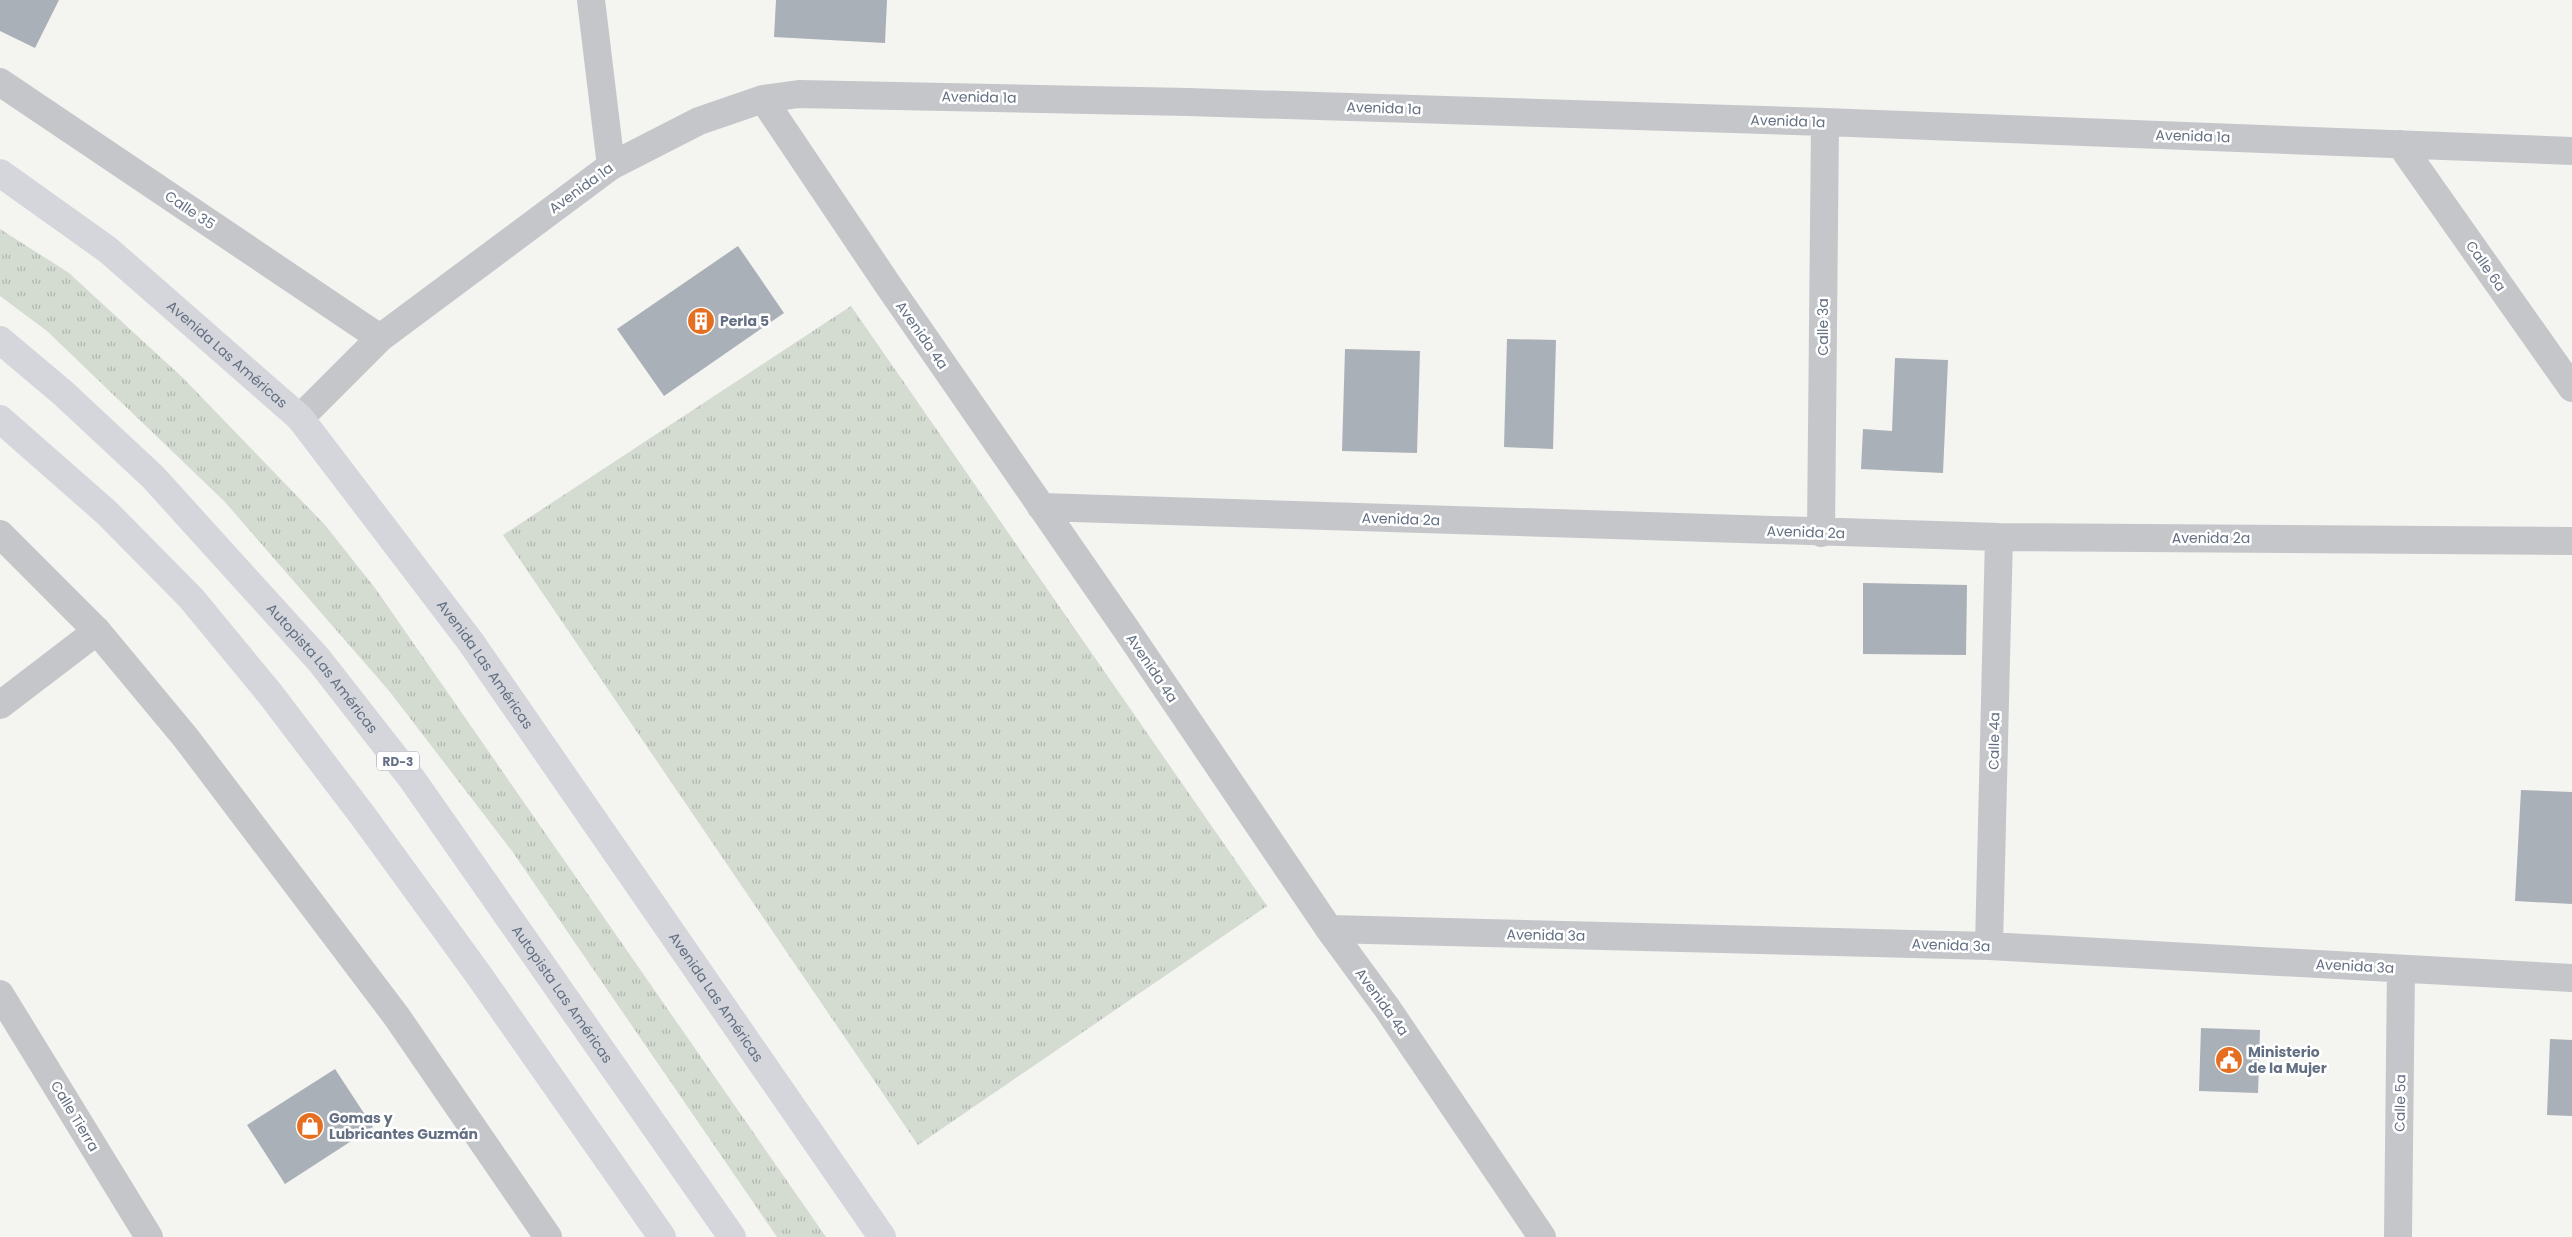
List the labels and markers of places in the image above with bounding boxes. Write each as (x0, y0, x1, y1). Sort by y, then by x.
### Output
building icon: Perla 5 (686, 306, 716, 336)
place label: Perla 5 (720, 311, 769, 331)
place label: Ministerio de la Mujer (2248, 1042, 2327, 1078)
public building icon: Ministerio de la Mujer (2214, 1045, 2244, 1075)
place label: Gomas y Lubricantes Guzmán (329, 1108, 478, 1144)
shop icon: Gomas y Lubricantes Guzmán (295, 1111, 325, 1141)

